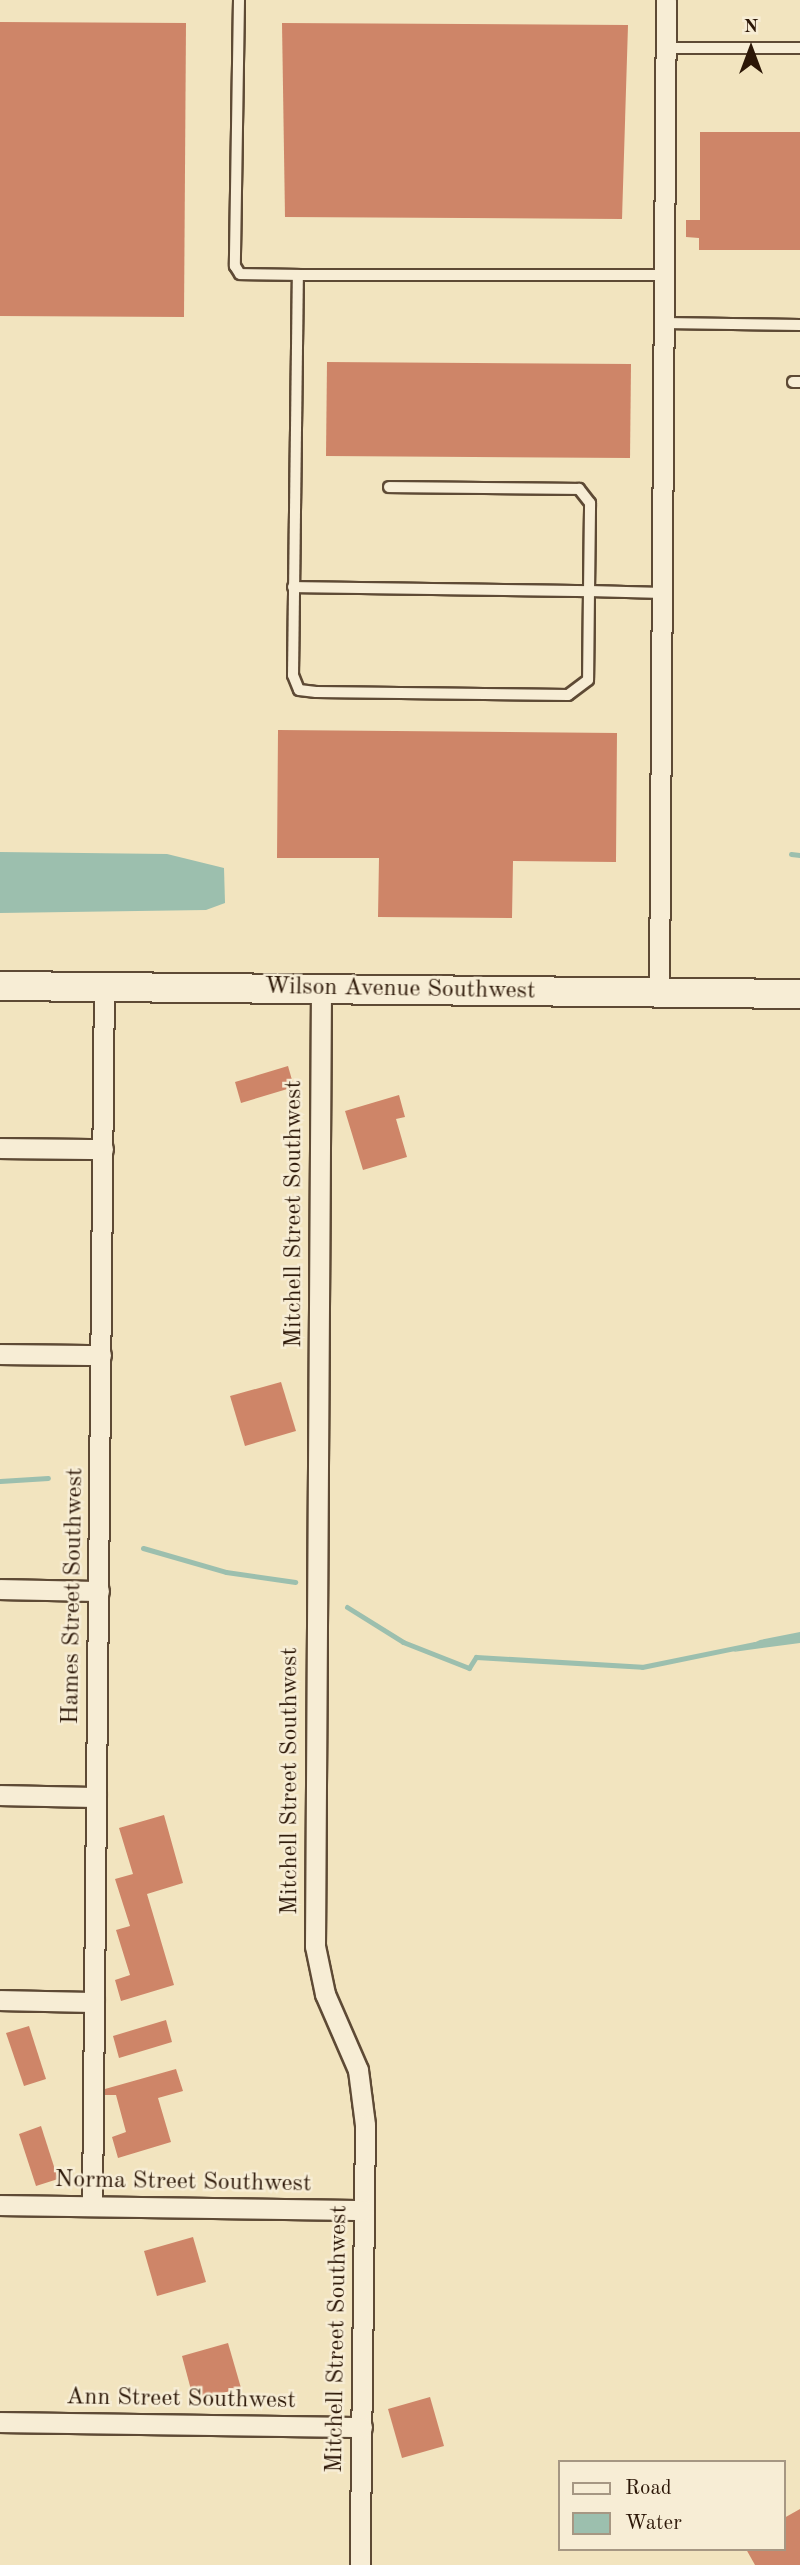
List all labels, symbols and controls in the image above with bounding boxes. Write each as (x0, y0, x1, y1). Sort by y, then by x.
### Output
north arrow (716, 14, 786, 84)
text: N (744, 18, 758, 37)
street label: Wilson Avenue Southwest (264, 973, 536, 1007)
street label: Mitchell Street Southwest (281, 1080, 309, 1348)
street label: Hames Street Southwest (57, 1467, 91, 1725)
street label: Mitchell Street Southwest (277, 1647, 305, 1915)
street label: Norma Street Southwest (54, 2166, 312, 2200)
street label: Mitchell Street Southwest (321, 2205, 355, 2473)
street label: Ann Street Southwest (66, 2384, 296, 2416)
legend (558, 2460, 786, 2551)
text: Road (625, 2478, 672, 2499)
text: Water (625, 2513, 682, 2534)

